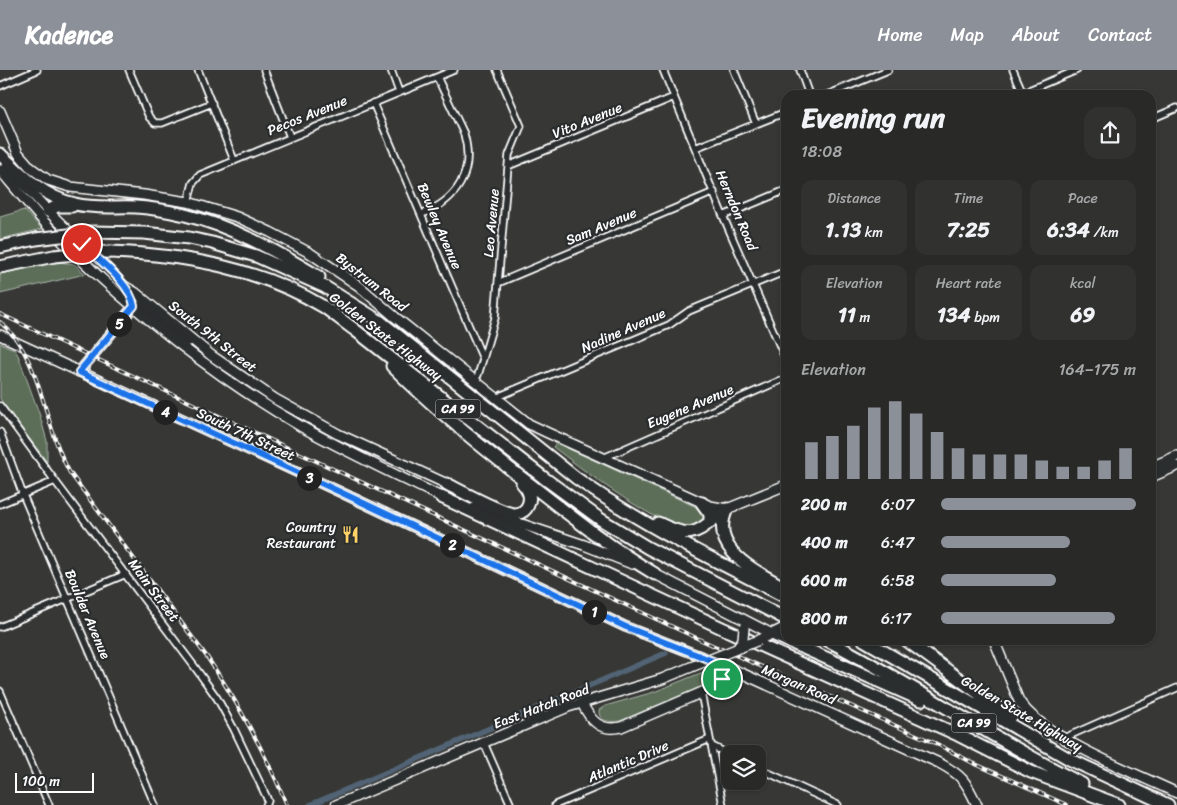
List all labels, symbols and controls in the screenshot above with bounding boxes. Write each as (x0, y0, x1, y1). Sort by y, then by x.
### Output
text: Kadence (25, 14, 113, 56)
text: Home (878, 19, 923, 51)
text: Map (951, 19, 984, 51)
text: About (1012, 19, 1060, 51)
text: Contact (1088, 19, 1152, 51)
street label: Pecos Avenue (263, 88, 351, 143)
text: Evening run (801, 93, 945, 142)
street label: Vito Avenue (548, 95, 626, 146)
button: share (1084, 107, 1136, 159)
text: 18:08 (801, 137, 842, 166)
street label: Herndon Road (708, 166, 765, 256)
street label: Bewley Avenue (410, 179, 469, 274)
text: Distance (828, 186, 881, 211)
text: Time (954, 186, 983, 211)
text: Pace (1068, 186, 1098, 211)
street label: Leo Avenue (476, 188, 507, 259)
street label: Sam Avenue (562, 200, 641, 253)
text: 1.13 (825, 211, 861, 249)
text: 7:25 (947, 211, 990, 249)
text: 6:34 (1047, 211, 1090, 249)
text: km (861, 220, 883, 245)
text: /km (1090, 220, 1119, 245)
pin (61, 223, 103, 265)
icon: check (68, 230, 96, 258)
street label: Bystrum Road (330, 246, 414, 320)
text: Elevation (826, 271, 883, 296)
text: Heart rate (936, 271, 1001, 296)
text: kcal (1070, 271, 1096, 296)
street label: Golden State Highway (324, 285, 448, 388)
street label: South 9th Street (163, 294, 263, 379)
text: 11 (838, 296, 856, 334)
text: 134 (937, 296, 971, 334)
text: 69 (1070, 296, 1095, 334)
street label: Nadine Avenue (577, 301, 670, 360)
text: m (856, 305, 870, 330)
text: bpm (971, 305, 1000, 330)
pin: 5 (106, 312, 132, 336)
text: 5 (115, 312, 124, 337)
text: Elevation (801, 355, 866, 384)
text: 164–175 m (1059, 355, 1136, 384)
street label: Eugene Avenue (643, 377, 738, 436)
road number: CA 99 (436, 399, 480, 418)
pin: 4 (152, 400, 178, 424)
text: 4 (161, 400, 170, 425)
street label: South 7th Street (192, 401, 299, 468)
pin: 3 (296, 466, 322, 490)
text: 3 (306, 466, 313, 491)
text: 200 m (801, 490, 847, 519)
text: 6:07 (881, 490, 914, 519)
place label: Country Restaurant (267, 515, 337, 556)
restaurant icon: Country Restaurant (340, 525, 360, 545)
text: 400 m (801, 528, 848, 557)
text: 6:47 (881, 528, 914, 557)
pin: 2 (440, 532, 464, 558)
text: 2 (448, 533, 457, 558)
street label: Main Street (121, 553, 186, 627)
street label: Boulder Avenue (57, 565, 118, 663)
text: 600 m (801, 566, 847, 595)
text: 6:58 (881, 566, 914, 595)
pin: 1 (582, 600, 606, 624)
text: 1 (591, 600, 598, 625)
text: 800 m (801, 604, 847, 633)
text: 6:17 (881, 604, 911, 633)
street label: Morgan Road (757, 657, 842, 713)
pin (701, 658, 743, 700)
icon: arrive (708, 665, 736, 693)
street label: Golden State Highway (956, 668, 1088, 759)
street label: East Hatch Road (489, 676, 594, 736)
road number: CA 99 (952, 714, 996, 732)
street label: Atlantic Drive (583, 733, 673, 790)
map controls (721, 745, 766, 790)
button: layers (721, 745, 766, 790)
text: 100 m (22, 769, 60, 794)
scale bar (15, 770, 94, 793)

